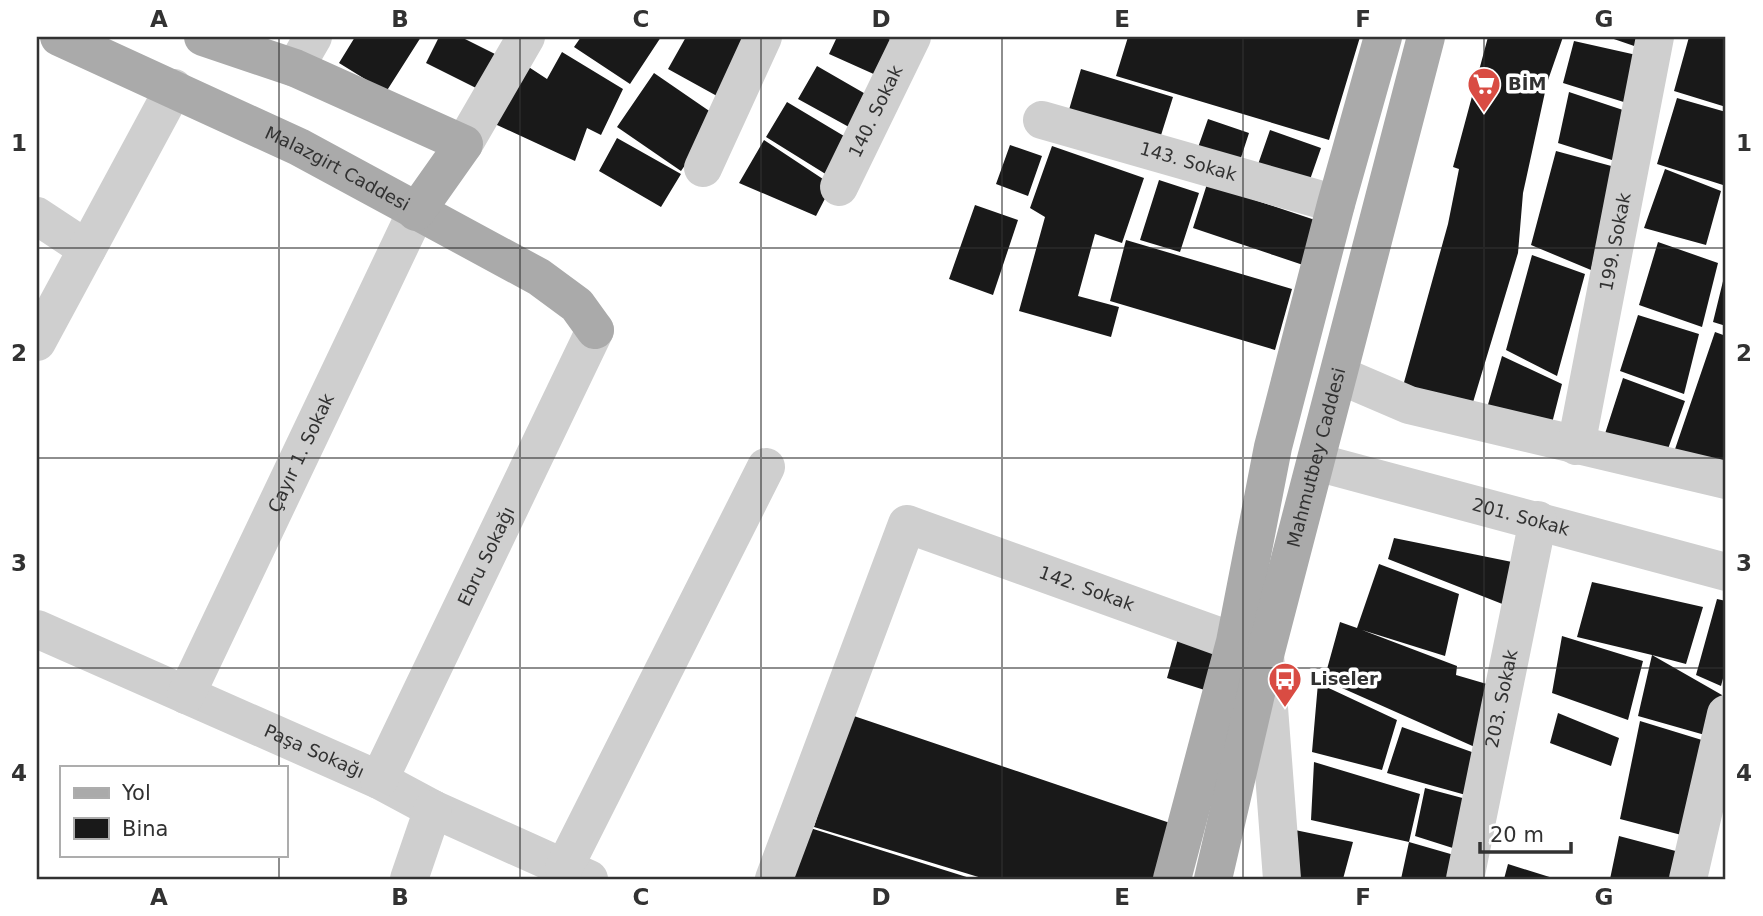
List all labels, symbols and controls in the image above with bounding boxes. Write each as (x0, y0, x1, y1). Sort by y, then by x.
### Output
text: A (150, 6, 168, 32)
text: B (391, 6, 409, 32)
text: C (633, 6, 649, 32)
text: D (871, 6, 891, 32)
text: E (1114, 6, 1130, 32)
text: F (1355, 6, 1371, 32)
text: G (1595, 6, 1613, 32)
street label: 140. Sokak (844, 61, 907, 161)
supermarket icon: BİM (1465, 65, 1503, 114)
place label: BİM (1508, 73, 1546, 94)
street label: Malazgirt Caddesi (262, 122, 414, 215)
text: 1 (11, 130, 27, 156)
text: 1 (1736, 130, 1752, 156)
street label: 143. Sokak (1137, 137, 1240, 185)
street label: 199. Sokak (1595, 190, 1635, 293)
text: 2 (11, 340, 27, 366)
text: 2 (1736, 340, 1752, 366)
street label: Mahmutbey Caddesi (1282, 365, 1349, 550)
street label: Çayır 1. Sokak (263, 389, 338, 516)
street label: 201. Sokak (1470, 493, 1572, 540)
street label: Ebru Sokağı (453, 503, 519, 609)
text: 3 (11, 550, 27, 576)
text: 3 (1736, 550, 1752, 576)
street label: 142. Sokak (1036, 561, 1138, 615)
street label: 203. Sokak (1481, 647, 1522, 750)
bus stop icon: Liseler (1266, 660, 1304, 709)
place label: Liseler (1310, 668, 1378, 689)
street label: Paşa Sokağı (261, 720, 368, 782)
text: 4 (11, 760, 27, 786)
text: 4 (1736, 760, 1752, 786)
legend (60, 766, 287, 856)
text: Yol (121, 781, 151, 805)
scale bar (1480, 811, 1570, 855)
text: Bina (122, 817, 168, 841)
text: 20 m (1490, 823, 1544, 847)
text: A (150, 884, 168, 910)
text: B (391, 884, 409, 910)
text: C (633, 884, 649, 910)
text: D (871, 884, 891, 910)
text: E (1114, 884, 1130, 910)
text: F (1355, 884, 1371, 910)
text: G (1595, 884, 1613, 910)

